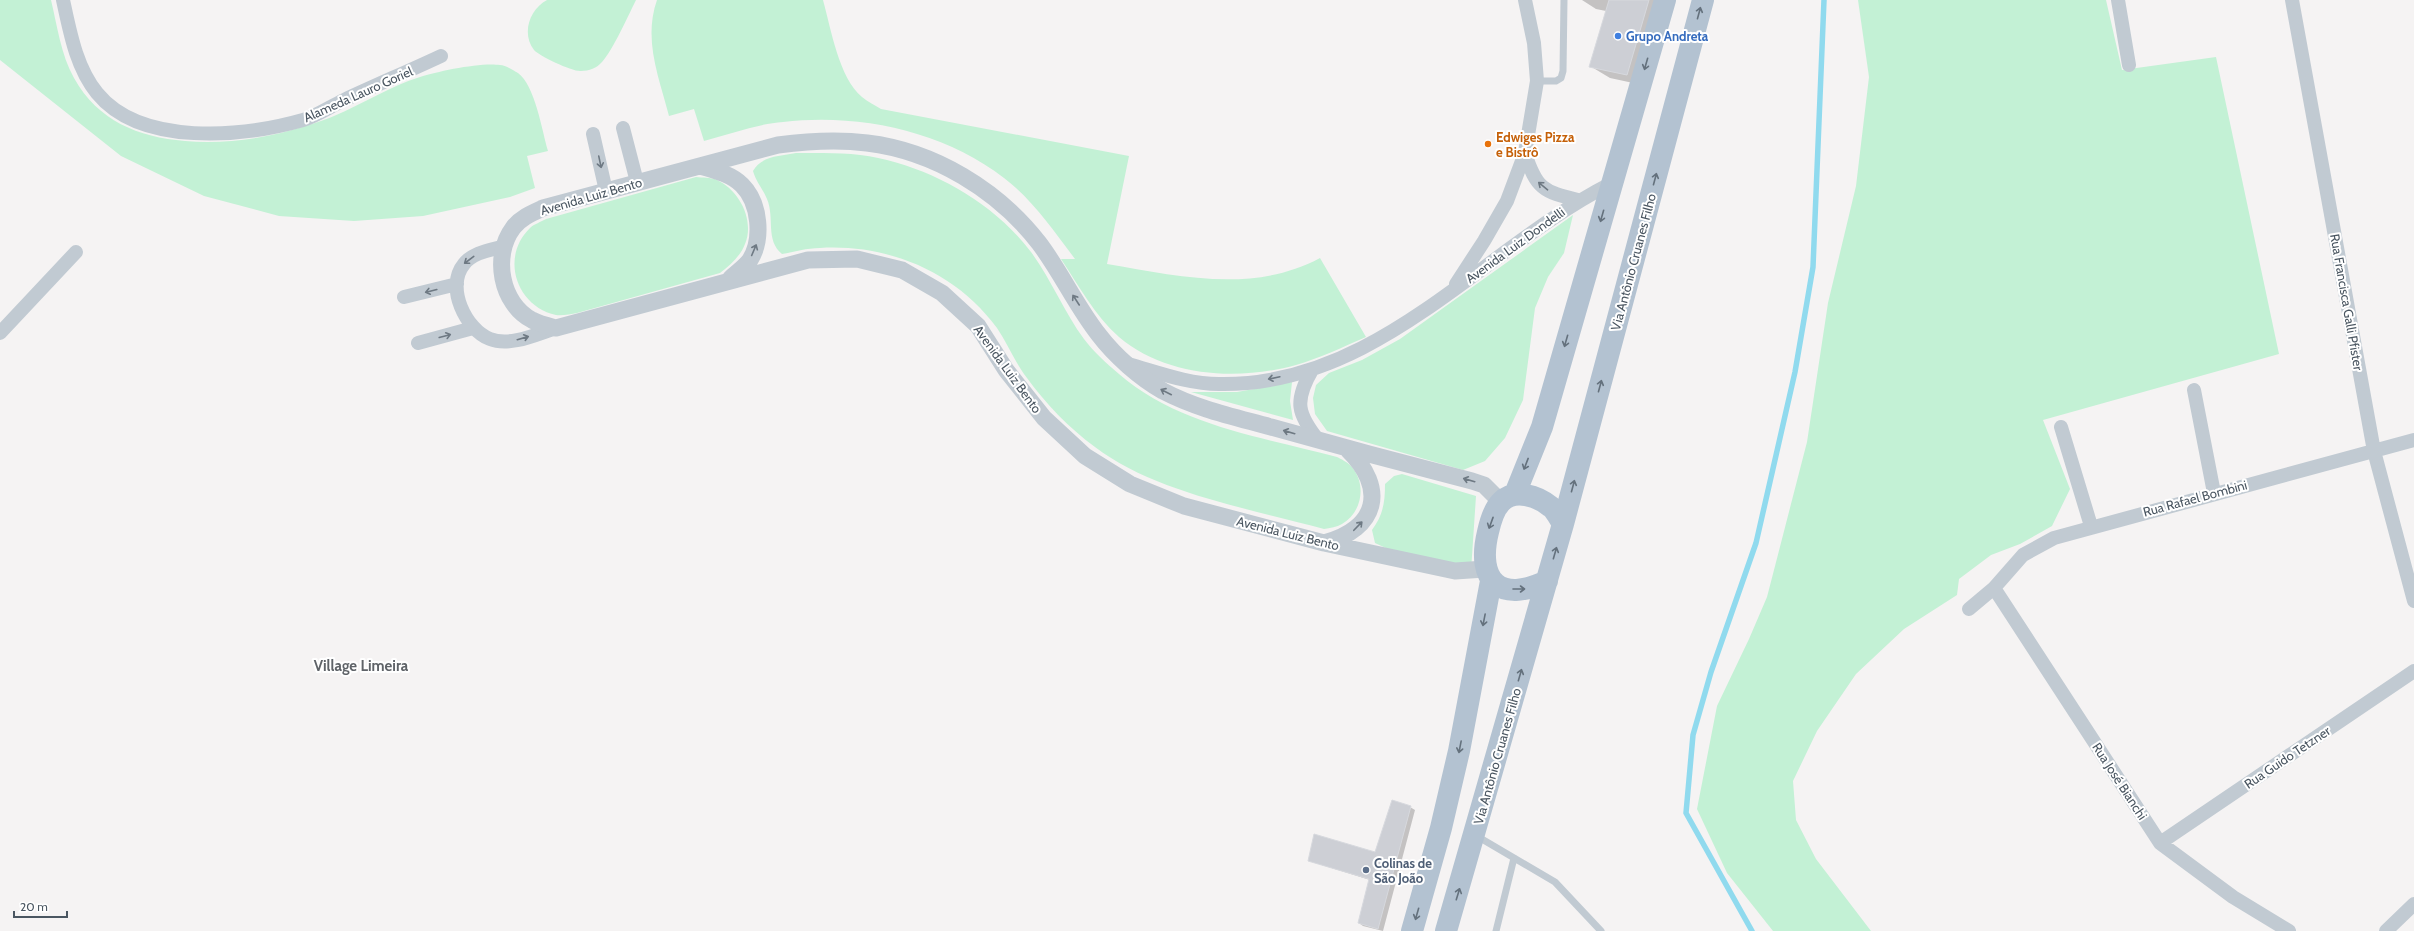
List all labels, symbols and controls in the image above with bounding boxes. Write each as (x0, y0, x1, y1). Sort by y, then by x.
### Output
one-way arrow (1696, 7, 1703, 20)
place label: Grupo Andreta (1626, 28, 1709, 44)
marker: Grupo Andreta (1613, 31, 1623, 41)
one-way arrow (1642, 58, 1649, 71)
street label: Alameda Lauro Goriel (301, 63, 415, 125)
place label: Edwiges Pizza e Bistrô (1496, 129, 1575, 160)
marker: Edwiges Pizza e Bistrô (1483, 139, 1493, 149)
one-way arrow (596, 156, 604, 169)
one-way arrow (1652, 173, 1659, 186)
street label: Avenida Luiz Bento (538, 174, 644, 218)
one-way arrow (1538, 182, 1548, 191)
street label: Via Antônio Cruanes Filho (1607, 192, 1659, 332)
street label: Avenida Luiz Dondelli (1462, 204, 1568, 286)
one-way arrow (1598, 209, 1605, 222)
street label: Rua Francisca Galli Pfister (2327, 233, 2367, 372)
one-way arrow (751, 244, 758, 256)
one-way arrow (464, 256, 475, 264)
one-way arrow (424, 287, 437, 295)
one-way arrow (1072, 295, 1080, 306)
street label: Avenida Luiz Bento (971, 322, 1045, 416)
one-way arrow (439, 332, 452, 339)
one-way arrow (516, 333, 529, 341)
one-way arrow (1562, 334, 1570, 347)
one-way arrow (1268, 375, 1281, 383)
one-way arrow (1597, 380, 1604, 393)
one-way arrow (1161, 387, 1173, 395)
one-way arrow (1283, 428, 1296, 436)
one-way arrow (1522, 458, 1530, 470)
one-way arrow (1463, 476, 1476, 483)
street label: Rua Rafael Bombini (2141, 476, 2249, 520)
one-way arrow (1570, 480, 1577, 493)
street label: Avenida Luiz Bento (1235, 513, 1341, 553)
one-way arrow (1486, 516, 1494, 528)
one-way arrow (1353, 521, 1362, 531)
one-way arrow (1552, 546, 1559, 559)
one-way arrow (1512, 585, 1525, 593)
one-way arrow (1479, 613, 1487, 626)
district label: Village Limeira (314, 657, 409, 675)
one-way arrow (1517, 668, 1525, 681)
street label: Via Antônio Cruanes Filho (1470, 686, 1524, 826)
street label: Rua Guido Tetzner (2241, 722, 2334, 792)
one-way arrow (1455, 740, 1463, 753)
street label: Rua José Bianchi (2089, 740, 2151, 822)
place label: Colinas de São João (1374, 855, 1432, 886)
marker: Colinas de São João (1361, 865, 1371, 875)
one-way arrow (1455, 887, 1462, 900)
scale bar (14, 893, 67, 919)
text: 20 m (20, 899, 48, 914)
one-way arrow (1413, 907, 1420, 920)

